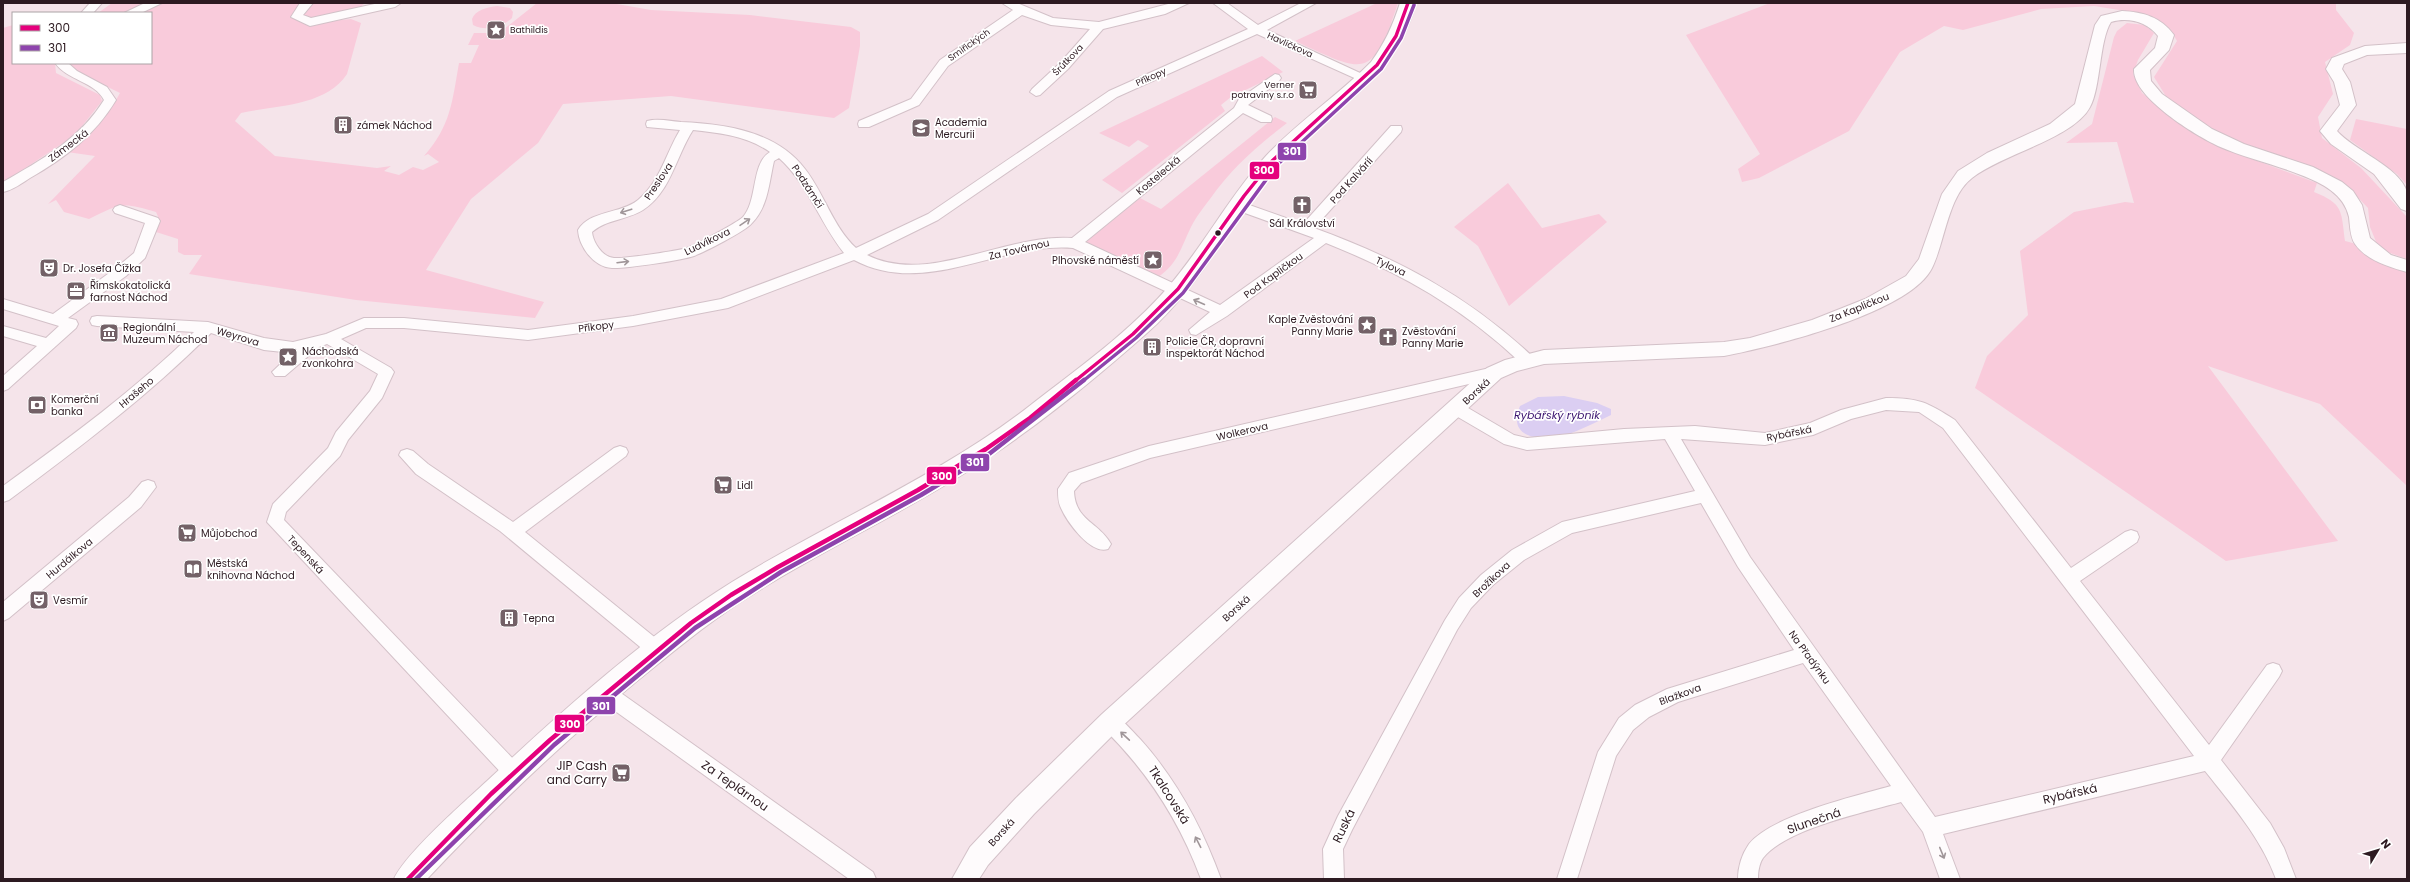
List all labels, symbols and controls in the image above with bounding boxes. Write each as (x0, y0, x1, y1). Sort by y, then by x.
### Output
legend (12, 12, 152, 64)
text: 300 (48, 19, 70, 36)
place icon: Bathildis (485, 19, 507, 41)
place label: Bathildis (510, 24, 548, 36)
street label: Smiřických (946, 26, 993, 64)
street label: Havlíčkova (1265, 30, 1315, 60)
text: 301 (48, 39, 66, 56)
street label: Šrůtkova (1050, 42, 1086, 78)
street label: Příkopy (1134, 65, 1168, 89)
place label: Verner potraviny s.r.o (1231, 79, 1295, 101)
supermarket icon: Verner potraviny s.r.o (1297, 79, 1319, 101)
building icon: zámek Náchod (332, 114, 354, 136)
place label: Academia Mercurii (935, 115, 987, 142)
school or university icon: Academia Mercurii (910, 117, 932, 139)
place label: zámek Náchod (357, 118, 432, 133)
street label: Zámecká (45, 125, 91, 165)
line badge: 301 (1277, 142, 1307, 161)
text: 301 (1283, 143, 1301, 159)
street label: Kostelecká (1133, 152, 1184, 199)
street label: Pod Kalvárií (1326, 153, 1377, 207)
street label: Preslova (640, 160, 676, 203)
line badge: 300 (1249, 161, 1280, 180)
street label: Podzámčí (788, 162, 828, 211)
text: 300 (1254, 162, 1275, 178)
church icon: Sál Království (1291, 194, 1313, 216)
one-way arrow (619, 208, 632, 215)
place label: Sál Království (1269, 216, 1335, 231)
one-way arrow (739, 218, 750, 226)
street label: Ludvíkova (682, 224, 733, 259)
unlabelled marker (1213, 228, 1223, 238)
street label: Za Továrnou (987, 235, 1051, 264)
place icon: Plhovské náměstí (1142, 249, 1164, 271)
street label: Pod Kapličkou (1241, 249, 1306, 302)
place label: Plhovské náměstí (1052, 253, 1140, 268)
street label: Tylova (1373, 253, 1409, 280)
theatre icon: Dr. Josefa Čížka (38, 257, 60, 279)
one-way arrow (616, 258, 629, 266)
place label: Dr. Josefa Čížka (63, 261, 141, 276)
place label: Římskokatolická farnost Náchod (90, 278, 170, 305)
office icon: Římskokatolická farnost Náchod (65, 280, 87, 302)
street label: Za Kapličkou (1827, 289, 1891, 326)
one-way arrow (1193, 298, 1205, 305)
place label: Kaple Zvěstování Panny Marie (1268, 312, 1354, 339)
place icon: Kaple Zvěstování Panny Marie (1356, 314, 1378, 336)
street label: Příkopy (577, 317, 615, 336)
place label: Regionální Muzeum Náchod (123, 320, 208, 347)
museum icon: Regionální Muzeum Náchod (98, 322, 120, 344)
street label: Weyrova (215, 323, 261, 350)
place label: Zvěstování Panny Marie (1402, 324, 1463, 351)
church icon: Zvěstování Panny Marie (1377, 326, 1399, 348)
place label: Policie ČR, dopravní inspektorát Náchod (1166, 334, 1264, 361)
building icon: Policie ČR, dopravní inspektorát Náchod (1141, 336, 1163, 358)
place label: Náchodská zvonkohra (302, 344, 359, 371)
place icon: Náchodská zvonkohra (277, 346, 299, 368)
street label: Hrašeho (116, 373, 157, 412)
street label: Borská (1459, 374, 1494, 408)
place label: Komerční banka (51, 392, 99, 419)
bank icon: Komerční banka (26, 394, 48, 416)
water label: Rybářský rybník (1514, 407, 1601, 423)
street label: Wolkerova (1215, 418, 1269, 445)
street label: Rybářská (1765, 422, 1813, 445)
line badge: 301 (960, 453, 990, 472)
text: 301 (966, 454, 984, 470)
line badge: 300 (926, 466, 957, 485)
text: 300 (932, 468, 953, 484)
supermarket icon: Lidl (712, 474, 734, 496)
place label: Lidl (737, 478, 753, 493)
supermarket icon: Můjobchod (176, 522, 198, 544)
place label: Můjobchod (201, 526, 257, 541)
street label: Tepenská (284, 532, 328, 577)
street label: Hurdálkova (43, 534, 96, 582)
place label: Městská knihovna Náchod (207, 556, 295, 583)
library icon: Městská knihovna Náchod (182, 558, 204, 580)
street label: Brožíkova (1469, 558, 1514, 601)
theatre icon: Vesmír (28, 589, 50, 611)
street label: Borská (1219, 592, 1254, 625)
place label: Vesmír (53, 593, 88, 608)
building icon: Tepna (498, 607, 520, 629)
place label: Tepna (523, 611, 555, 626)
street label: Na Přadýnku (1785, 627, 1834, 687)
street label: Blažkova (1657, 680, 1703, 709)
line badge: 301 (586, 696, 616, 715)
text: 301 (592, 698, 610, 714)
line badge: 300 (554, 714, 585, 733)
text: 300 (560, 716, 581, 732)
one-way arrow (1120, 731, 1130, 740)
street label: Za Teplárnou (698, 756, 772, 815)
place label: JIP Cash and Carry (547, 757, 607, 788)
supermarket icon: JIP Cash and Carry (610, 762, 632, 784)
street label: Tkalcovská (1145, 762, 1194, 827)
street label: Rybářská (2041, 779, 2099, 808)
street label: Slunečná (1785, 803, 1843, 838)
street label: Ruská (1328, 806, 1359, 845)
street label: Borská (985, 815, 1018, 850)
north arrow (2358, 830, 2398, 870)
text: N (2377, 836, 2395, 852)
one-way arrow (1194, 837, 1201, 849)
one-way arrow (1938, 846, 1946, 858)

